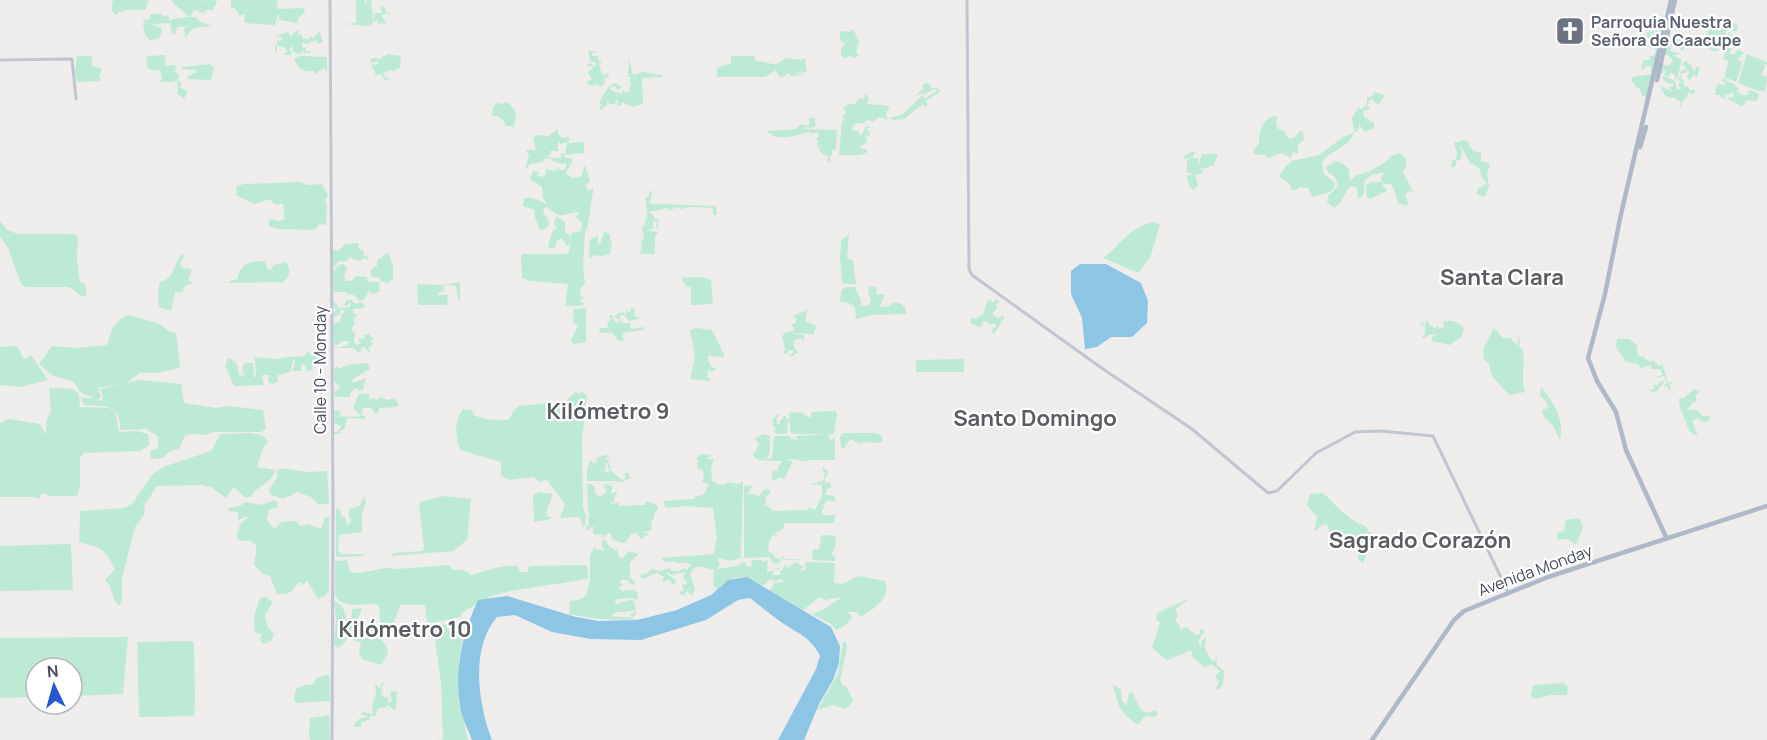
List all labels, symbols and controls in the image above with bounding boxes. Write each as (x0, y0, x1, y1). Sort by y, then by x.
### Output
place label: Parroquia Nuestra Señora de Caacupe (1591, 11, 1742, 51)
church icon: Parroquia Nuestra Señora de Caacupe (1554, 15, 1586, 47)
district label: Santa Clara (1440, 262, 1564, 292)
street label: Calle 10 - Monday (309, 305, 331, 434)
district label: Kilómetro 9 (547, 396, 669, 426)
district label: Santo Domingo (953, 403, 1117, 433)
district label: Sagrado Corazón (1329, 525, 1511, 555)
street label: Avenida Monday (1475, 539, 1596, 601)
district label: Kilómetro 10 (338, 614, 472, 644)
north arrow (24, 656, 84, 716)
text: N (46, 660, 59, 683)

